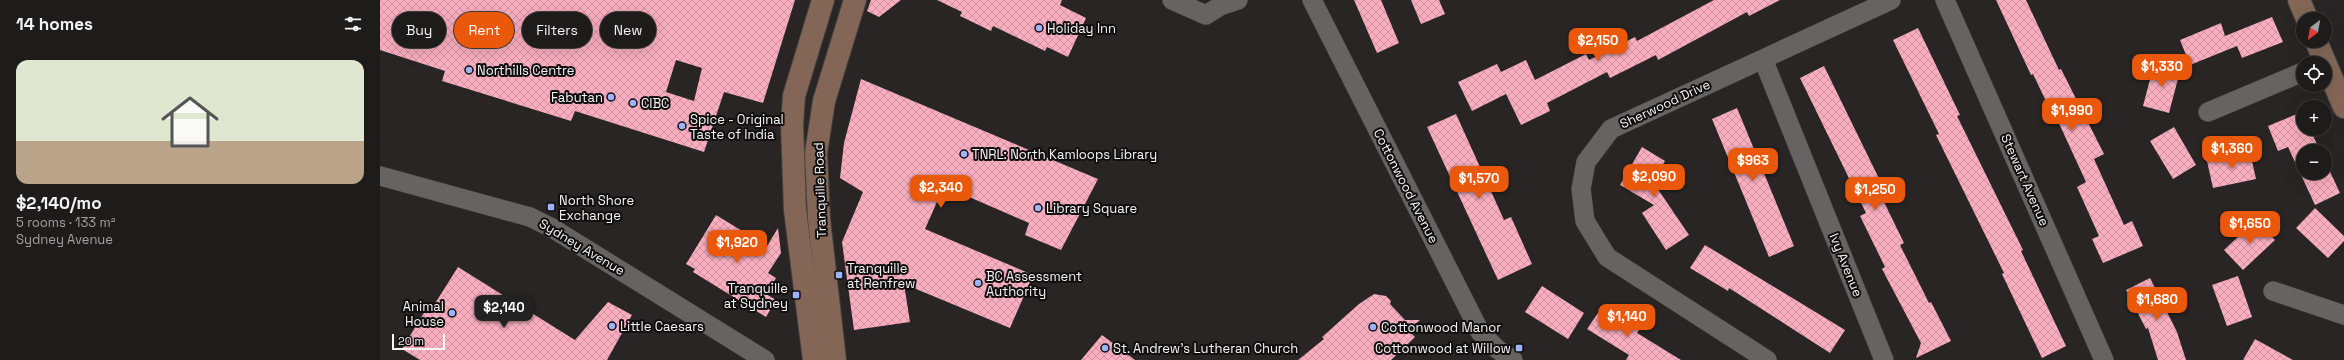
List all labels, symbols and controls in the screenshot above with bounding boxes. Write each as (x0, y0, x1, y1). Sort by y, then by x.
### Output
chip: Buy (392, 12, 446, 48)
chip: Rent (454, 12, 514, 48)
chip: Filters (522, 12, 592, 48)
chip: New (600, 12, 656, 48)
north arrow (2296, 12, 2332, 48)
map controls (2296, 12, 2332, 180)
text: 14 homes (16, 13, 93, 35)
icon: filters (342, 13, 364, 35)
place label: Holiday Inn (1047, 20, 1116, 37)
marker: Holiday Inn (1034, 23, 1044, 33)
pin: $2,150 (1565, 28, 1631, 62)
text: $2,150 (1578, 32, 1618, 49)
pin: $1,330 (2129, 54, 2195, 88)
button: locate (2296, 56, 2332, 92)
text: $1,330 (2141, 58, 2183, 75)
place label: Northills Centre (477, 62, 574, 79)
marker: Northills Centre (464, 65, 474, 75)
street label: Sherwood Drive (1617, 76, 1713, 132)
icon: home (154, 86, 226, 158)
place label: Fabutan (551, 89, 603, 106)
marker: Fabutan (606, 92, 616, 102)
place label: CIBC (641, 95, 669, 112)
marker: CIBC (628, 98, 638, 108)
pin: $1,990 (2039, 98, 2105, 132)
button: + (2296, 100, 2332, 136)
text: $1,990 (2051, 102, 2093, 119)
place label: Spice - Original Taste of India (690, 111, 784, 143)
marker: Spice - Original Taste of India (677, 121, 687, 131)
street label: Cottonwood Avenue (1370, 126, 1442, 246)
street label: Stewart Avenue (1997, 131, 2053, 229)
pin: $1,360 (2199, 136, 2265, 170)
text: $1,360 (2211, 140, 2253, 157)
street label: Tranquille Road (810, 142, 830, 238)
button: − (2296, 144, 2332, 180)
place label: TNRL: North Kamloops Library (972, 146, 1157, 163)
pin: $963 (1729, 148, 1777, 182)
marker: TNRL: North Kamloops Library (959, 149, 969, 159)
text: $963 (1737, 152, 1769, 169)
pin: $2,090 (1621, 164, 1687, 198)
pin: $1,570 (1446, 166, 1512, 200)
text: $2,090 (1632, 168, 1676, 185)
text: $1,570 (1459, 170, 1499, 187)
pin: $2,340 (908, 175, 974, 209)
pin: $1,250 (1842, 177, 1908, 211)
text: $2,340 (919, 179, 963, 196)
text: $1,250 (1854, 181, 1896, 198)
text: $2,140/mo (16, 192, 102, 214)
place label: North Shore Exchange (559, 192, 634, 224)
place label: Library Square (1046, 200, 1137, 217)
marker: North Shore Exchange (546, 202, 556, 212)
marker: Library Square (1033, 203, 1043, 213)
pin: $1,650 (2217, 211, 2283, 245)
text: 5 rooms · 133 m² (16, 214, 115, 231)
street label: Sydney Avenue (536, 215, 628, 279)
text: $1,650 (2229, 215, 2271, 232)
pin: $1,920 (704, 230, 770, 264)
text: Sydney Avenue (16, 231, 113, 248)
street label: Ivy Avenue (1826, 231, 1866, 299)
text: $1,920 (716, 234, 758, 251)
place label: Tranquille at Renfrew (847, 260, 915, 292)
place label: BC Assessment Authority (986, 268, 1082, 300)
marker: Tranquille at Renfrew (834, 270, 844, 280)
marker: BC Assessment Authority (973, 278, 983, 288)
place label: Tranquille at Sydney (724, 280, 788, 312)
pin: $1,680 (2124, 287, 2190, 321)
marker: Tranquille at Sydney (791, 290, 801, 300)
text: $1,680 (2136, 291, 2178, 308)
pin: $2,140 (471, 295, 537, 329)
place label: Animal House (403, 298, 444, 330)
text: $2,140 (483, 299, 525, 316)
pin: $1,140 (1594, 304, 1660, 338)
marker: Animal House (447, 308, 457, 318)
text: $1,140 (1607, 308, 1647, 325)
place label: Little Caesars (620, 318, 704, 335)
place label: Cottonwood Manor (1381, 319, 1501, 336)
marker: Little Caesars (607, 321, 617, 331)
marker: Cottonwood Manor (1368, 322, 1378, 332)
scale bar (392, 332, 445, 351)
text: 20 m (398, 334, 424, 348)
place label: St. Andrew’s Lutheran Church (1113, 340, 1298, 357)
place label: Cottonwood at Willow (1375, 340, 1511, 357)
marker: St. Andrew’s Lutheran Church (1100, 343, 1110, 353)
marker: Cottonwood at Willow (1514, 343, 1524, 353)

